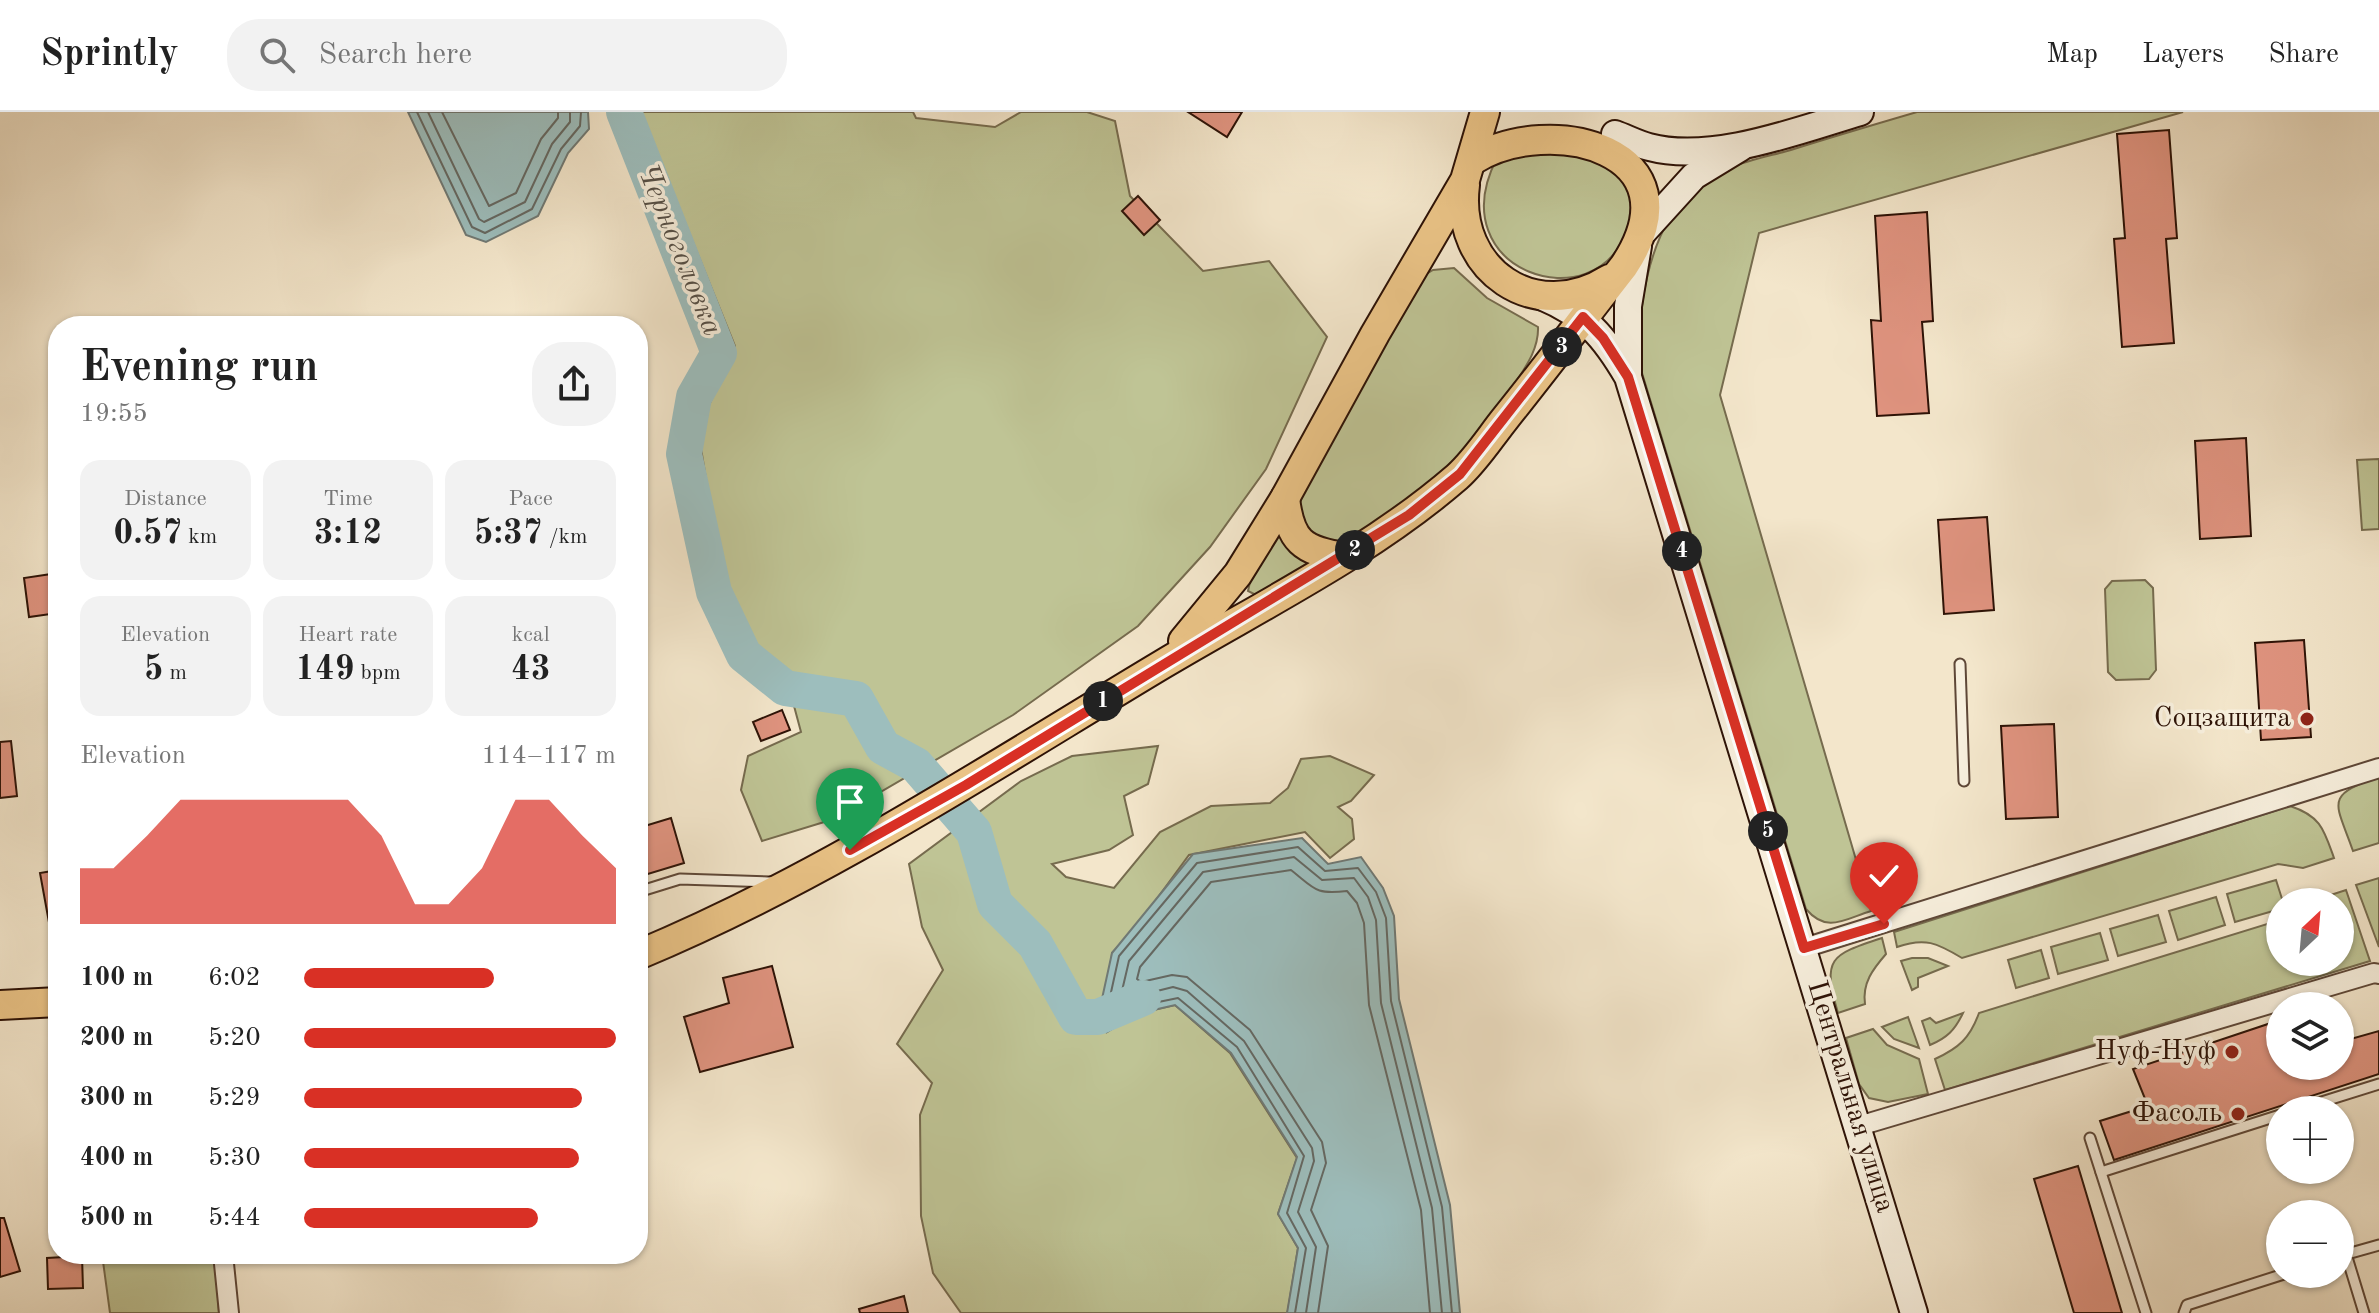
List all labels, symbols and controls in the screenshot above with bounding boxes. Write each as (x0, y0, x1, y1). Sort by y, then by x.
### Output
search box (227, 19, 787, 91)
icon: search (255, 33, 299, 77)
text: Sprintly (40, 36, 179, 74)
text: Search here (319, 40, 472, 70)
text: Map (2046, 41, 2098, 69)
text: Layers (2142, 41, 2224, 69)
text: Share (2268, 41, 2339, 69)
water label: Черноголовка (631, 160, 727, 340)
pin: 3 (1542, 327, 1582, 367)
text: 3 (1556, 336, 1568, 358)
button: share (532, 342, 616, 426)
text: Evening run (80, 346, 318, 390)
text: 19:55 (80, 401, 148, 427)
text: Distance (124, 488, 207, 510)
text: Time (323, 488, 373, 510)
text: Pace (508, 488, 553, 510)
text: 0.57 (113, 517, 182, 551)
text: 3:12 (314, 517, 382, 551)
text: 5:37 (474, 517, 543, 551)
text: km (182, 526, 217, 548)
text: /km (543, 526, 587, 548)
pin: 2 (1335, 530, 1375, 570)
pin: 4 (1662, 531, 1702, 571)
text: 2 (1349, 539, 1361, 561)
text: 4 (1676, 540, 1688, 562)
text: Elevation (121, 624, 210, 646)
text: Heart rate (299, 624, 397, 646)
text: kcal (512, 624, 550, 646)
text: 5 (144, 653, 163, 687)
text: 149 (295, 653, 354, 687)
text: 43 (511, 653, 550, 687)
text: m (163, 662, 187, 684)
text: bpm (354, 662, 401, 684)
pin: 1 (1083, 681, 1123, 721)
text: 1 (1097, 690, 1109, 712)
place label: Соцзащита (2154, 705, 2291, 733)
marker: Соцзащита (2298, 710, 2316, 728)
text: Elevation (80, 743, 186, 769)
text: 114–117 m (481, 743, 616, 769)
pin (816, 768, 884, 850)
icon: arrive (828, 780, 872, 824)
pin: 5 (1748, 811, 1788, 851)
text: 5 (1762, 820, 1774, 842)
pin (1850, 842, 1918, 924)
icon: check (1862, 854, 1906, 898)
north arrow (2266, 888, 2354, 976)
map controls (2266, 888, 2354, 1288)
text: 100 m (80, 965, 153, 991)
text: 6:02 (208, 965, 261, 991)
street label: Центральная улица (1801, 978, 1899, 1217)
button: layers (2266, 992, 2354, 1080)
text: 200 m (80, 1025, 153, 1051)
text: 5:20 (208, 1025, 261, 1051)
place label: Нуф-Нуф (2095, 1038, 2216, 1066)
marker: Нуф-Нуф (2223, 1043, 2241, 1061)
text: 300 m (80, 1085, 153, 1111)
text: 5:29 (208, 1085, 261, 1111)
button: + (2266, 1096, 2354, 1184)
place label: Фасоль (2131, 1100, 2222, 1128)
marker: Фасоль (2229, 1105, 2247, 1123)
text: 400 m (80, 1145, 153, 1171)
text: 5:30 (208, 1145, 261, 1171)
button: − (2266, 1200, 2354, 1288)
text: 500 m (80, 1205, 153, 1231)
text: 5:44 (208, 1205, 261, 1231)

